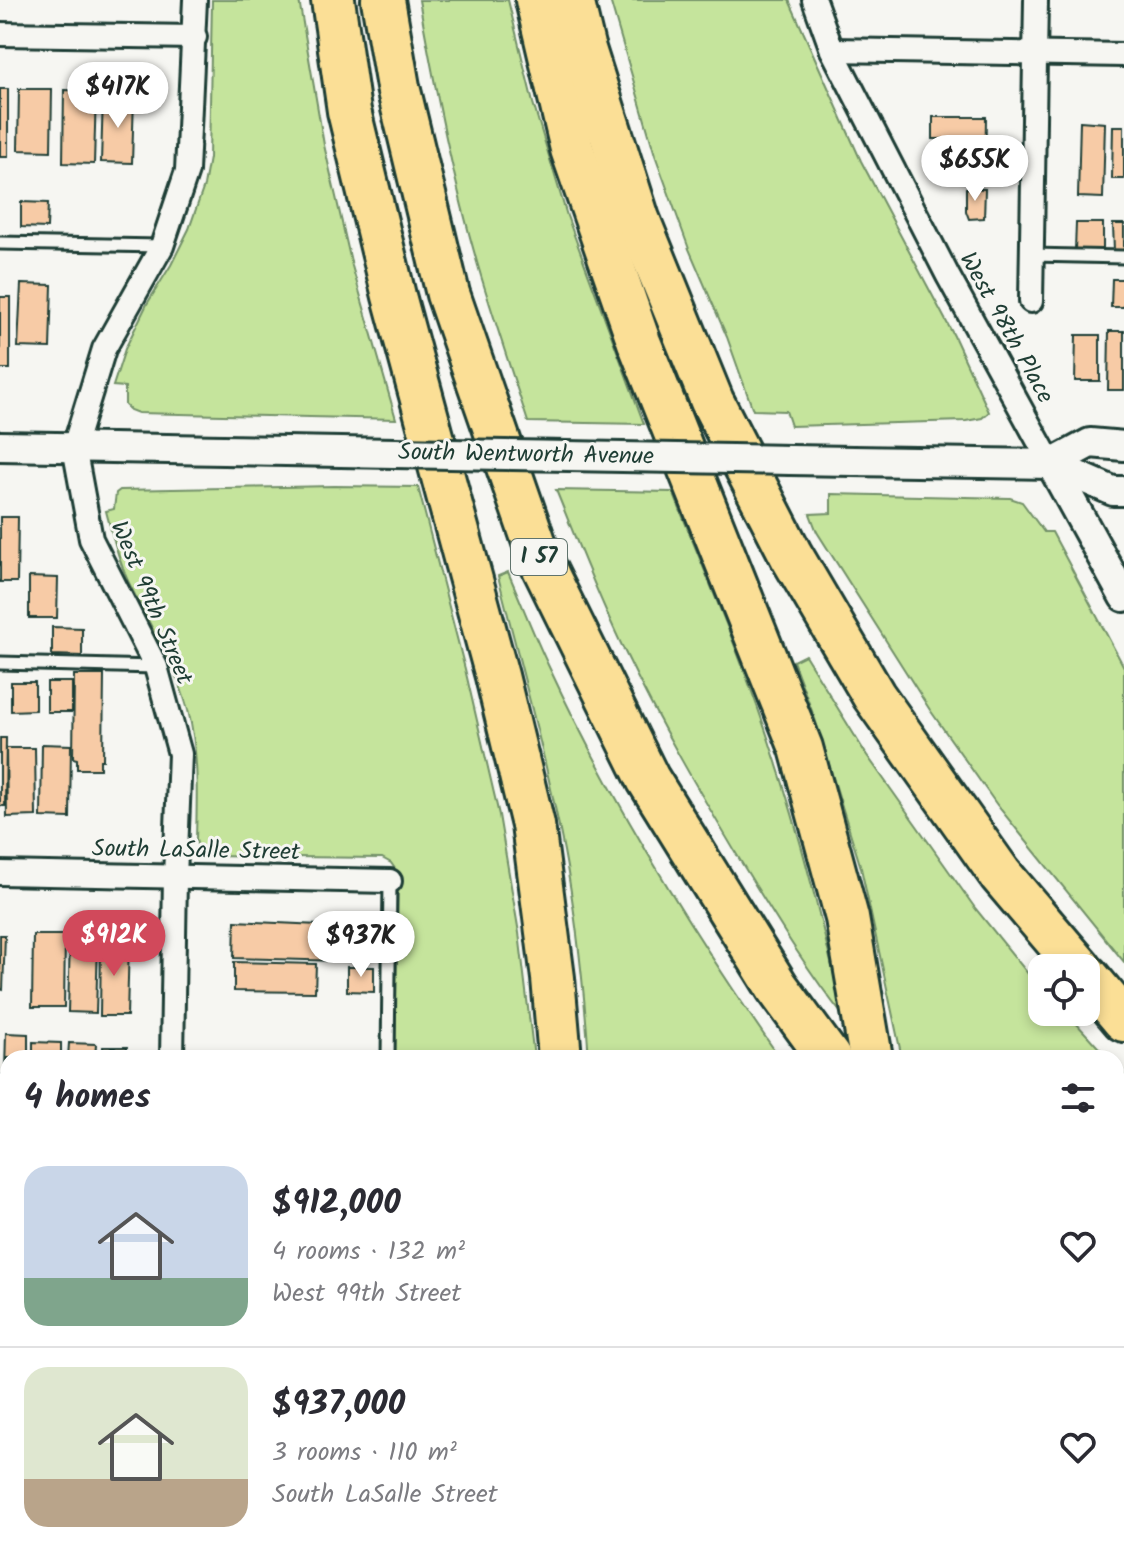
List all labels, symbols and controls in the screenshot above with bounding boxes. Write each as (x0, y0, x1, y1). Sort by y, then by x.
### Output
pin: $417K (62, 62, 174, 130)
text: $417K (85, 67, 151, 109)
pin: $655K (919, 135, 1031, 203)
text: $655K (939, 140, 1011, 182)
street label: West 98th Place (948, 245, 1064, 411)
street label: South Wentworth Avenue (398, 433, 655, 477)
street label: West 99th Street (99, 515, 203, 692)
road number: I 57 (511, 539, 567, 575)
street label: South LaSalle Street (92, 830, 301, 872)
pin: $912K (58, 910, 170, 978)
pin: $937K (305, 911, 417, 979)
text: $912K (80, 915, 148, 957)
text: $937K (326, 916, 396, 958)
map controls (1028, 954, 1100, 1026)
button: locate (1028, 954, 1100, 1026)
text: 4 homes (24, 1071, 151, 1125)
icon: filters (1056, 1076, 1100, 1120)
text: $912,000 (272, 1177, 401, 1231)
icon: home (88, 1198, 184, 1294)
icon: heart (1056, 1224, 1100, 1268)
text: 4 rooms · 132 m² (272, 1231, 465, 1273)
text: West 99th Street (272, 1273, 461, 1315)
text: $937,000 (272, 1378, 405, 1432)
icon: home (88, 1399, 184, 1495)
icon: heart (1056, 1425, 1100, 1469)
text: 3 rooms · 110 m² (272, 1432, 457, 1474)
text: South LaSalle Street (272, 1474, 498, 1516)

